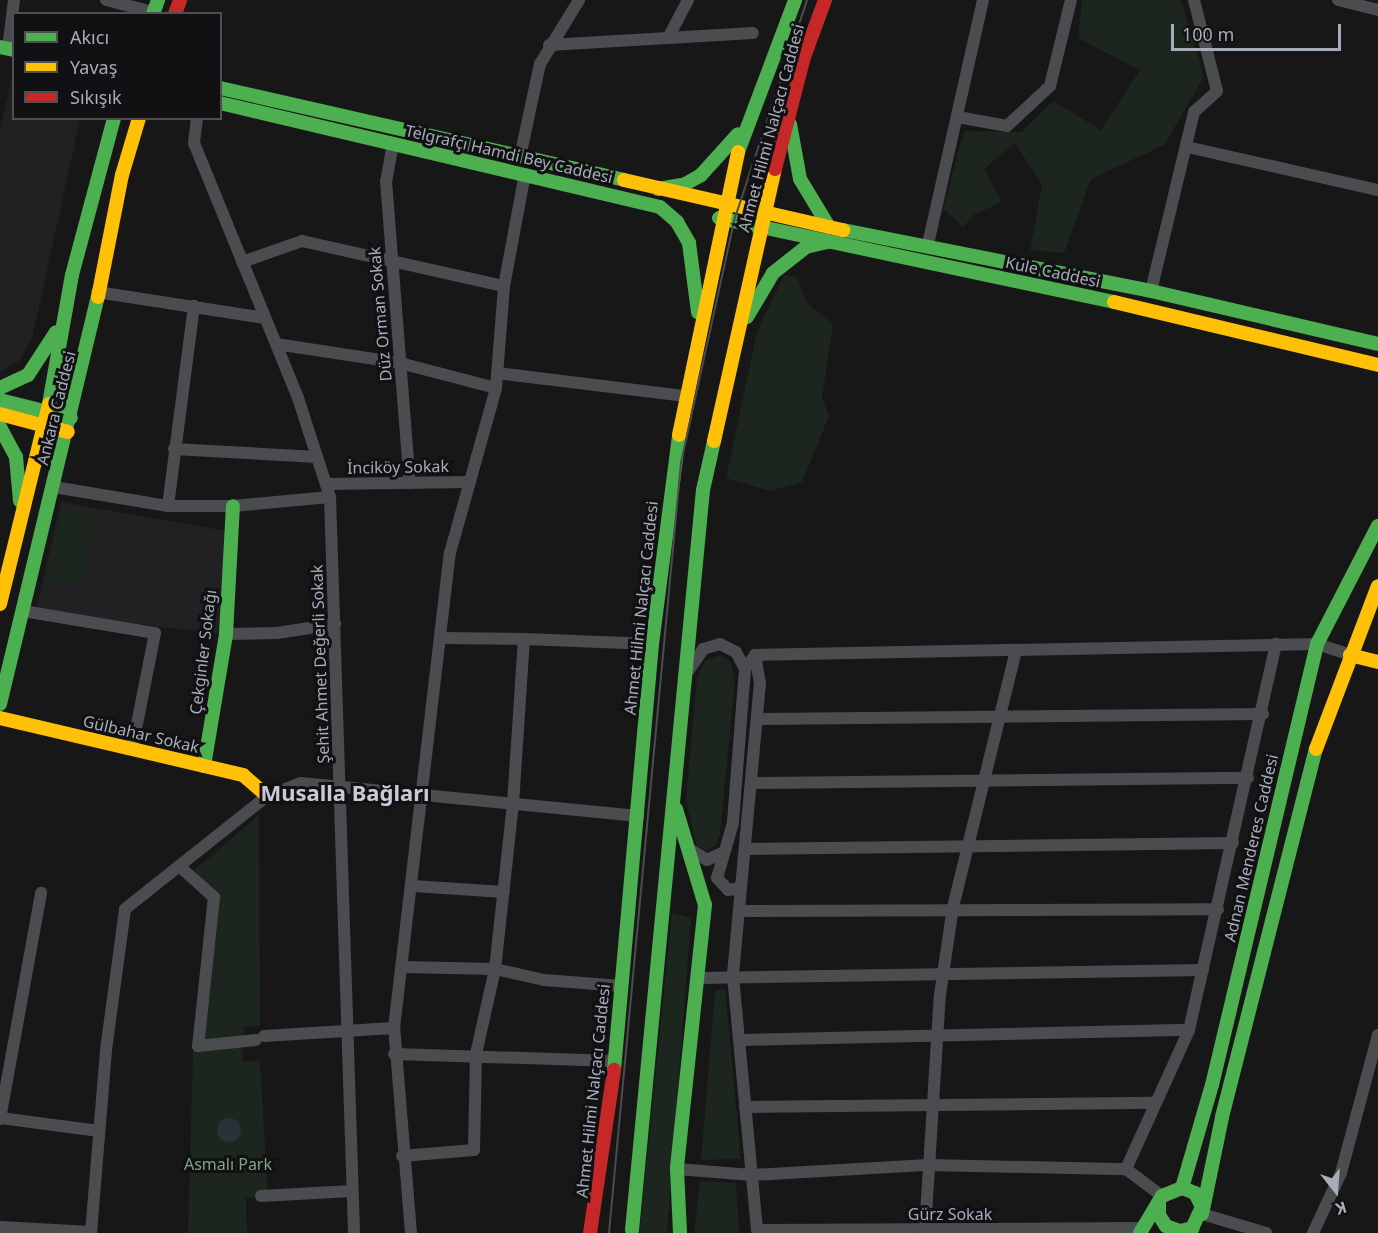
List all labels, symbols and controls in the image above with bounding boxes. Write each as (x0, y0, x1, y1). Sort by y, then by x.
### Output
legend (12, 12, 222, 120)
scale bar (1174, 12, 1344, 50)
street label: Ahmet Hilmi Nalçacı Caddesi (734, 22, 808, 234)
text: 100 m (1182, 22, 1234, 46)
text: Akıcı (70, 25, 109, 49)
text: Yavaş (70, 55, 117, 79)
text: Sıkışık (70, 85, 122, 109)
street label: Telgrafçı Hamdi Bey Caddesi (403, 121, 615, 187)
street label: Düz Orman Sokak (365, 246, 395, 382)
street label: Kule Caddesi (1004, 253, 1102, 291)
street label: Ankara Caddesi (33, 349, 79, 467)
street label: İnciköy Sokak (347, 457, 449, 477)
street label: Ahmet Hilmi Nalçacı Caddesi (620, 500, 662, 716)
street label: Şehit Ahmet Değerli Sokak (307, 564, 333, 764)
street label: Çekginler Sokağı (186, 589, 220, 715)
street label: Gülbahar Sokak (81, 711, 201, 757)
street label: Adnan Menderes Caddesi (1220, 752, 1282, 944)
district label: Musalla Bağları (260, 780, 430, 806)
street label: Ahmet Hilmi Nalçacı Caddesi (572, 983, 614, 1199)
park label: Asmalı Park (184, 1154, 272, 1174)
north arrow (1306, 1161, 1366, 1221)
text: K (1333, 1196, 1350, 1220)
street label: Gürz Sokak (908, 1204, 992, 1224)

